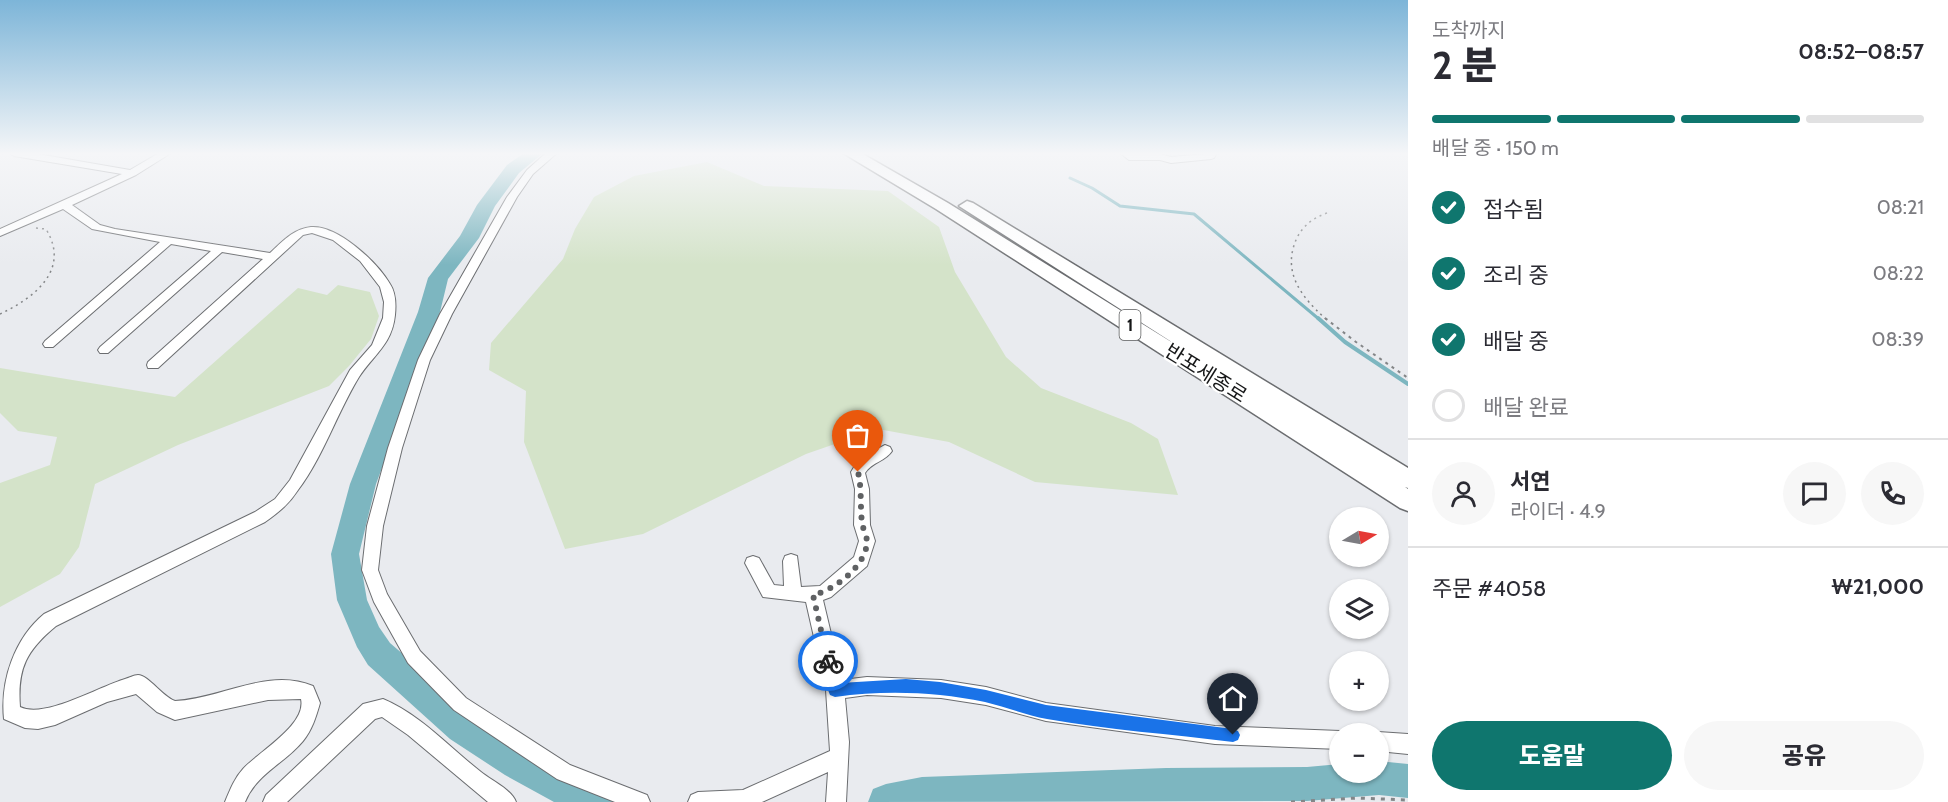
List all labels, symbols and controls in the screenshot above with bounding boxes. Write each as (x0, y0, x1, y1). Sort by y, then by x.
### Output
text: 도착까지 (1432, 18, 1506, 42)
text: 08:52–08:57 (1798, 38, 1924, 65)
text: 2 분 (1432, 41, 1497, 89)
text: 배달 중 · 150 m (1432, 136, 1559, 160)
icon: check (1432, 191, 1465, 224)
text: 08:21 (1877, 195, 1924, 219)
text: 접수됨 (1483, 196, 1544, 223)
icon: check (1432, 257, 1465, 290)
text: 08:22 (1873, 261, 1924, 285)
text: 조리 중 (1483, 262, 1549, 289)
road number: 1 (1120, 310, 1140, 340)
icon: check (1432, 323, 1465, 356)
text: 08:39 (1872, 327, 1924, 351)
text: 배달 중 (1483, 328, 1549, 355)
street label: 반포세종로 (1161, 338, 1251, 408)
text: 배달 완료 (1483, 394, 1569, 421)
pin (832, 410, 883, 472)
icon: bag (841, 419, 874, 452)
button: person (1432, 462, 1495, 525)
button: chat (1783, 462, 1846, 525)
button: phone (1861, 462, 1924, 525)
text: 서연 (1510, 468, 1550, 495)
text: 라이더 · 4.9 (1510, 499, 1606, 523)
north arrow (1329, 507, 1389, 567)
map controls (1329, 507, 1389, 783)
text: ₩21,000 (1831, 573, 1924, 600)
text: 주문 #4058 (1432, 575, 1546, 602)
button: layers (1329, 579, 1389, 639)
courier (798, 631, 858, 691)
icon: bike (812, 645, 845, 678)
button: + (1329, 651, 1389, 711)
pin (1207, 673, 1258, 735)
icon: home (1216, 682, 1249, 715)
button: 도움말 (1432, 721, 1672, 790)
button: 공유 (1684, 721, 1924, 790)
button: − (1329, 723, 1389, 783)

